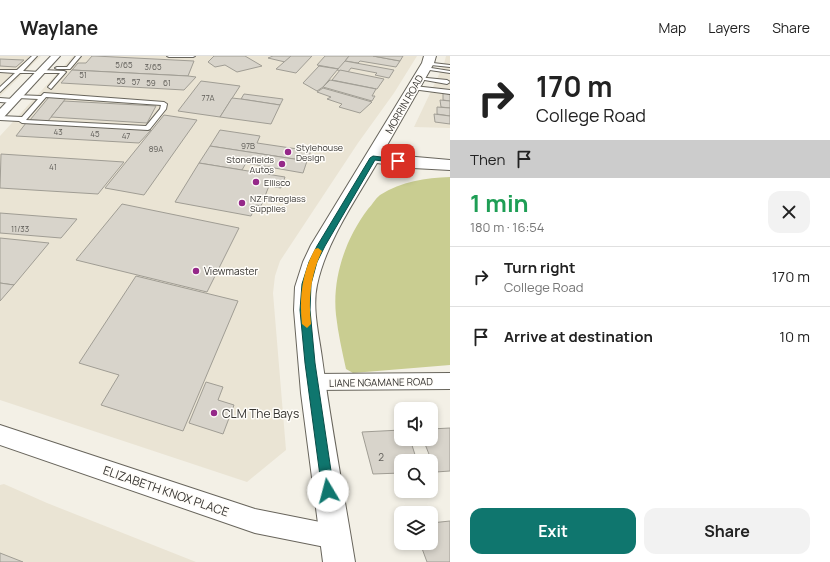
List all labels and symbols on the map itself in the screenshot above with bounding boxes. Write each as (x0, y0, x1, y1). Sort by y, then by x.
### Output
house number: 5/65 (115, 59, 133, 70)
house number: 3/65 (144, 61, 162, 72)
house number: 51 (79, 69, 87, 80)
street label: MORRIN ROAD (381, 72, 427, 136)
house number: 55 (116, 75, 126, 86)
house number: 57 (132, 76, 140, 87)
house number: 59 (146, 77, 156, 88)
house number: 61 (163, 77, 171, 88)
house number: 77A (202, 92, 215, 103)
house number: 43 (53, 126, 63, 137)
house number: 45 (90, 128, 100, 139)
house number: 47 (122, 130, 130, 141)
house number: 97B (241, 140, 255, 151)
place label: Stylehouse Design (296, 141, 343, 164)
house number: 89A (149, 143, 163, 154)
pin (381, 144, 415, 178)
marker: Stylehouse Design (283, 147, 293, 157)
place label: Stonefields Autos (226, 153, 274, 176)
marker: Stonefields Autos (277, 159, 287, 169)
house number: 41 (49, 161, 57, 172)
place label: Ellisco (264, 176, 290, 189)
marker: Ellisco (251, 177, 261, 187)
place label: NZ Fibreglass Supplies (250, 192, 306, 215)
marker: NZ Fibreglass Supplies (237, 198, 247, 208)
house number: 11/33 (11, 223, 29, 234)
place label: Viewmaster (204, 264, 258, 278)
marker: Viewmaster (191, 266, 201, 276)
street label: LIANE NGAMANE ROAD (329, 374, 433, 390)
place label: CLM The Bays (222, 405, 299, 422)
marker: CLM The Bays (209, 408, 219, 418)
house number: 2 (378, 450, 384, 464)
street label: ELIZABETH KNOX PLACE (101, 461, 231, 521)
position arrow (307, 470, 349, 512)

